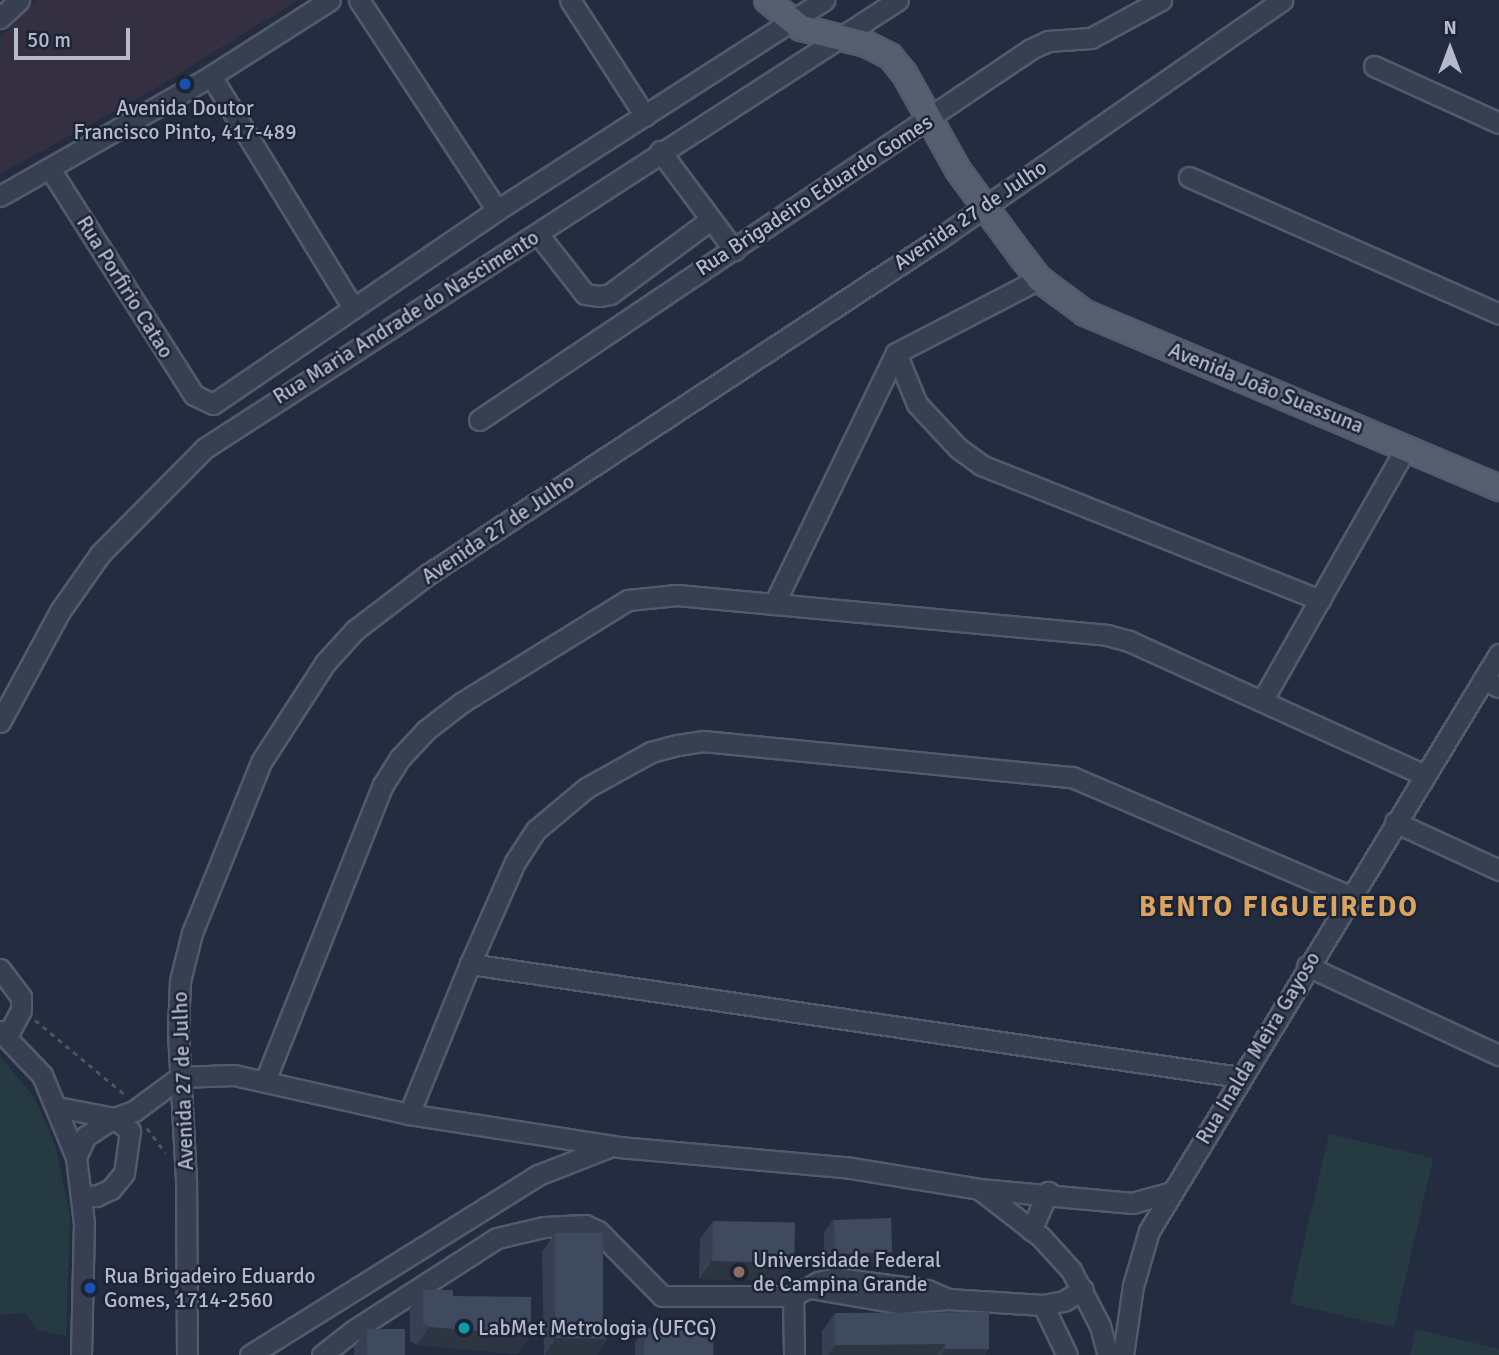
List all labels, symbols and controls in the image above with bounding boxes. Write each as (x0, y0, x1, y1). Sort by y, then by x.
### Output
scale bar (18, 14, 133, 58)
north arrow (1415, 14, 1485, 84)
text: N (1443, 16, 1457, 40)
text: 50 m (27, 27, 71, 53)
marker: Avenida Doutor Francisco Pinto, 417-489 (177, 76, 193, 92)
place label: Avenida Doutor Francisco Pinto, 417-489 (73, 95, 297, 145)
street label: Rua Brigadeiro Eduardo Gomes (691, 109, 937, 281)
street label: Avenida 27 de Julho (889, 155, 1051, 275)
street label: Rua Porfirio Catao (71, 211, 179, 363)
street label: Rua Maria Andrade do Nascimento (268, 225, 544, 409)
street label: Avenida João Suassuna (1165, 337, 1367, 439)
street label: Avenida 27 de Julho (417, 469, 579, 589)
district label: BENTO FIGUEIREDO (1141, 890, 1417, 924)
street label: Rua Inalda Meira Gayoso (1191, 947, 1325, 1149)
street label: Avenida 27 de Julho (167, 991, 199, 1171)
place label: Universidade Federal de Campina Grande (753, 1247, 941, 1297)
place label: Rua Brigadeiro Eduardo Gomes, 1714-2560 (104, 1263, 315, 1313)
marker: Universidade Federal de Campina Grande (731, 1264, 747, 1280)
marker: Rua Brigadeiro Eduardo Gomes, 1714-2560 (82, 1280, 98, 1296)
place label: LabMet Metrologia (UFCG) (478, 1315, 717, 1341)
marker: LabMet Metrologia (UFCG) (456, 1320, 472, 1336)

